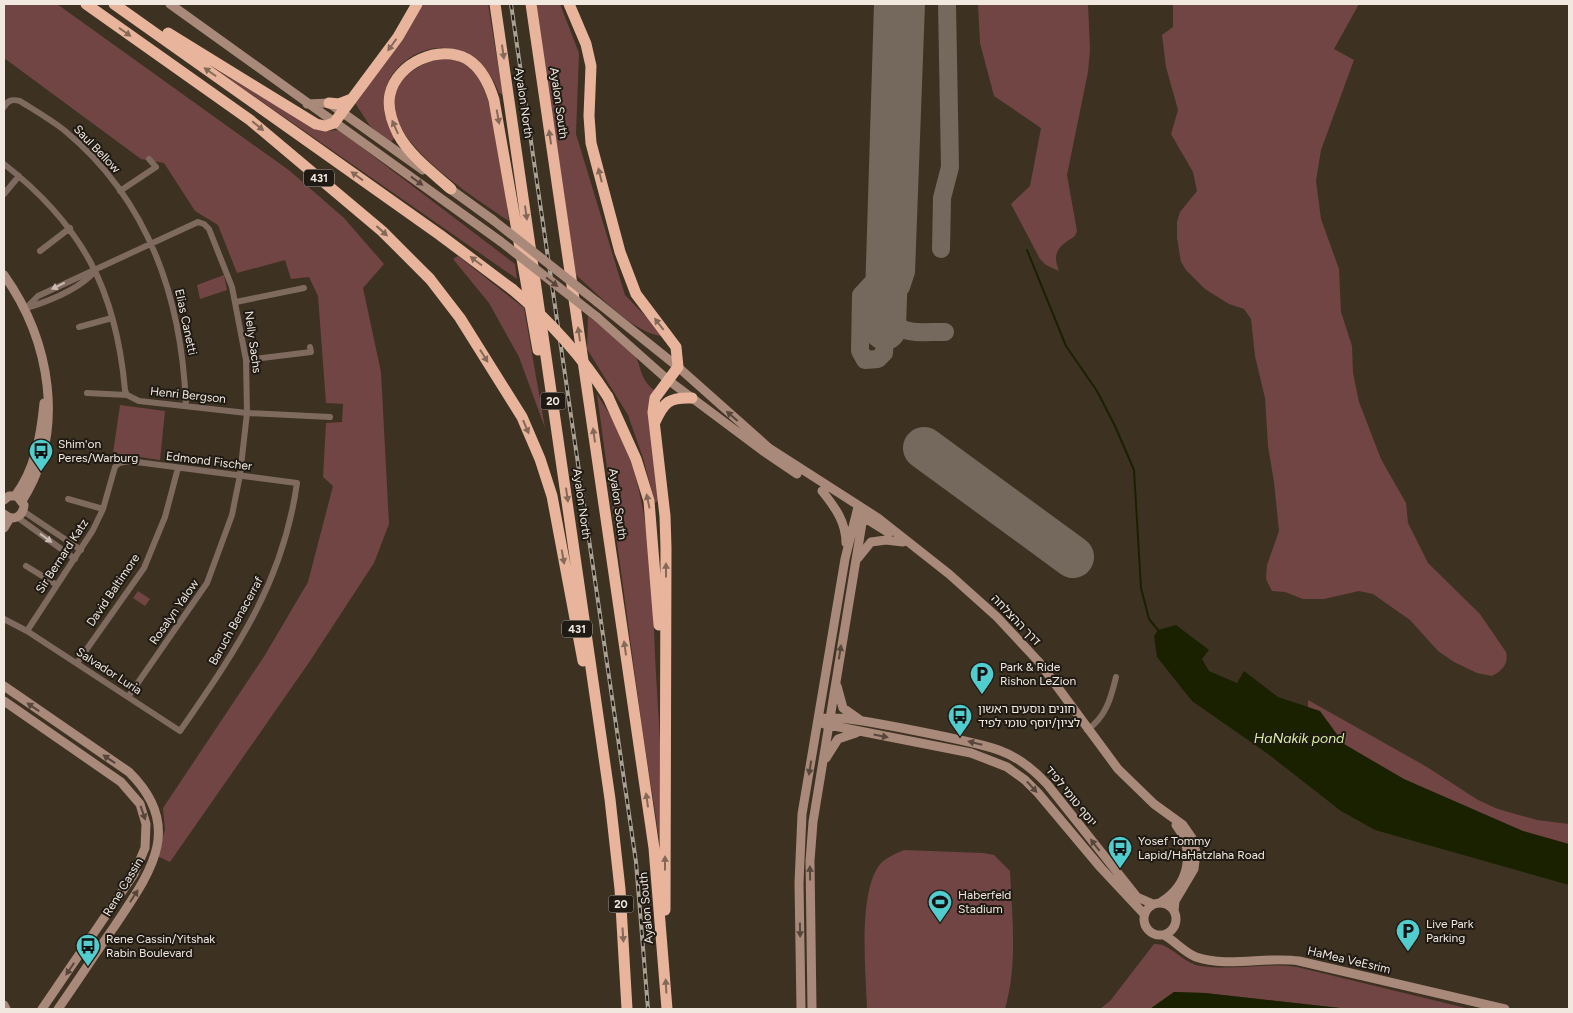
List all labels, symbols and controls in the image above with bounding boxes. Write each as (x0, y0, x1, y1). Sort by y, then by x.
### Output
one-way arrow (119, 27, 132, 37)
one-way arrow (387, 38, 397, 52)
one-way arrow (499, 44, 507, 60)
street label: Ayalon South (547, 66, 571, 140)
one-way arrow (203, 67, 217, 77)
street label: Ayalon North (512, 67, 536, 139)
one-way arrow (494, 109, 502, 125)
one-way arrow (391, 120, 399, 134)
one-way arrow (251, 121, 264, 132)
street label: Saul Bellow (71, 122, 124, 176)
one-way arrow (546, 129, 554, 145)
one-way arrow (596, 168, 604, 183)
road number: 431 (304, 170, 334, 187)
one-way arrow (350, 171, 364, 181)
one-way arrow (410, 176, 424, 186)
one-way arrow (522, 205, 530, 221)
one-way arrow (376, 225, 388, 237)
one-way arrow (469, 256, 483, 266)
one-way arrow (546, 276, 559, 287)
one-way arrow (51, 283, 65, 291)
street label: Elias Canetti (172, 288, 200, 356)
street label: Nelly Sachs (242, 310, 264, 374)
one-way arrow (654, 318, 665, 331)
one-way arrow (575, 326, 583, 342)
one-way arrow (479, 350, 488, 363)
street label: Henri Bergson (149, 384, 227, 406)
road number: 20 (540, 392, 566, 410)
one-way arrow (726, 410, 739, 421)
one-way arrow (522, 420, 530, 434)
one-way arrow (590, 427, 598, 443)
place label: Shim'on Peres/Warburg (58, 437, 138, 465)
bus stop icon: Shim'on Peres/Warburg (28, 438, 54, 472)
street label: Edmond Fischer (165, 449, 253, 473)
street label: Ayalon South (606, 467, 630, 541)
street label: Ayalon North (570, 468, 594, 540)
one-way arrow (563, 487, 571, 503)
one-way arrow (644, 494, 652, 509)
street label: Sir Bernard Katz (33, 516, 91, 596)
one-way arrow (39, 533, 53, 543)
one-way arrow (560, 550, 568, 566)
street label: David Baltimore (84, 551, 143, 629)
one-way arrow (662, 562, 670, 578)
street label: Baruch Benacerraf (206, 574, 266, 668)
street label: Rosalyn Yalow (146, 576, 202, 647)
street label: דרך ההצלחה (988, 592, 1044, 649)
road number: 431 (562, 620, 592, 638)
one-way arrow (621, 640, 629, 656)
one-way arrow (836, 643, 844, 659)
street label: Salvador Luria (74, 645, 144, 697)
place label: Park & Ride Rishon LeZion (1000, 660, 1076, 688)
parking icon: Park & Ride Rishon LeZion (969, 661, 995, 695)
one-way arrow (26, 702, 40, 711)
place label: חונים נוסעים ראשון לציון/יוסף טומי לפיד (978, 702, 1080, 730)
bus stop icon: חונים נוסעים ראשון לציון/יוסף טומי לפיד (947, 703, 973, 737)
water label: HaNakik pond (1254, 730, 1345, 747)
one-way arrow (874, 733, 890, 741)
one-way arrow (968, 739, 983, 747)
one-way arrow (103, 754, 116, 764)
one-way arrow (806, 761, 814, 777)
street label: יוסף טומי לפיד (1042, 763, 1100, 829)
one-way arrow (1026, 781, 1038, 793)
one-way arrow (643, 791, 651, 807)
one-way arrow (140, 806, 147, 821)
place label: Yosef Tommy Lapid/HaHatzlaha Road (1138, 834, 1265, 862)
bus stop icon: Yosef Tommy Lapid/HaHatzlaha Road (1107, 835, 1133, 869)
one-way arrow (1090, 839, 1100, 852)
one-way arrow (661, 854, 669, 870)
street label: Rene Cassin (100, 855, 146, 919)
one-way arrow (806, 865, 814, 881)
street label: Ayalon South (636, 871, 656, 944)
place label: Haberfeld Stadium (958, 888, 1011, 916)
one-way arrow (130, 889, 139, 902)
sports icon: Haberfeld Stadium (927, 889, 953, 923)
road number: 20 (608, 896, 634, 912)
place label: Live Park Parking (1426, 917, 1474, 945)
parking icon: Live Park Parking (1395, 918, 1421, 952)
one-way arrow (796, 922, 804, 938)
one-way arrow (619, 927, 627, 943)
place label: Rene Cassin/Yitshak Rabin Boulevard (106, 932, 215, 960)
bus stop icon: Rene Cassin/Yitshak Rabin Boulevard (75, 933, 101, 967)
street label: HaMea VeEsrim (1306, 944, 1392, 976)
one-way arrow (65, 962, 75, 976)
one-way arrow (661, 978, 669, 994)

